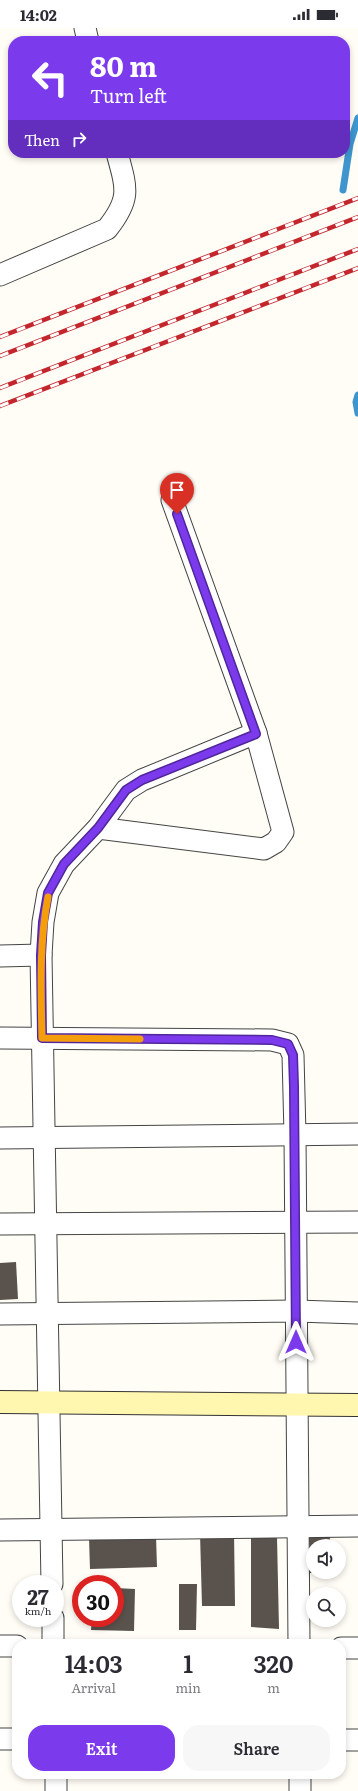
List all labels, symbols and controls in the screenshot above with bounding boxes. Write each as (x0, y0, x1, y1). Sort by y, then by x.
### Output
text: 14:02 (20, 3, 57, 26)
text: 80 m (90, 44, 157, 86)
icon: left (24, 52, 76, 104)
text: Turn left (90, 82, 167, 109)
text: Then (24, 128, 60, 151)
icon: right (68, 128, 90, 150)
pin (160, 473, 194, 514)
icon: arrive (166, 479, 188, 501)
position arrow (275, 1321, 317, 1363)
map controls (306, 1539, 346, 1627)
button: sound (306, 1539, 346, 1579)
speed limit sign: 30 (72, 1575, 124, 1627)
text: 27 (27, 1581, 49, 1611)
button: search (306, 1587, 346, 1627)
text: km/h (25, 1603, 51, 1618)
text: 14:03 (65, 1645, 123, 1680)
text: 1 (183, 1645, 193, 1680)
text: 320 (254, 1645, 293, 1680)
text: Arrival (72, 1678, 116, 1697)
text: min (175, 1678, 201, 1697)
text: m (267, 1678, 280, 1697)
button: Exit (28, 1725, 175, 1771)
button: Share (183, 1725, 330, 1771)

